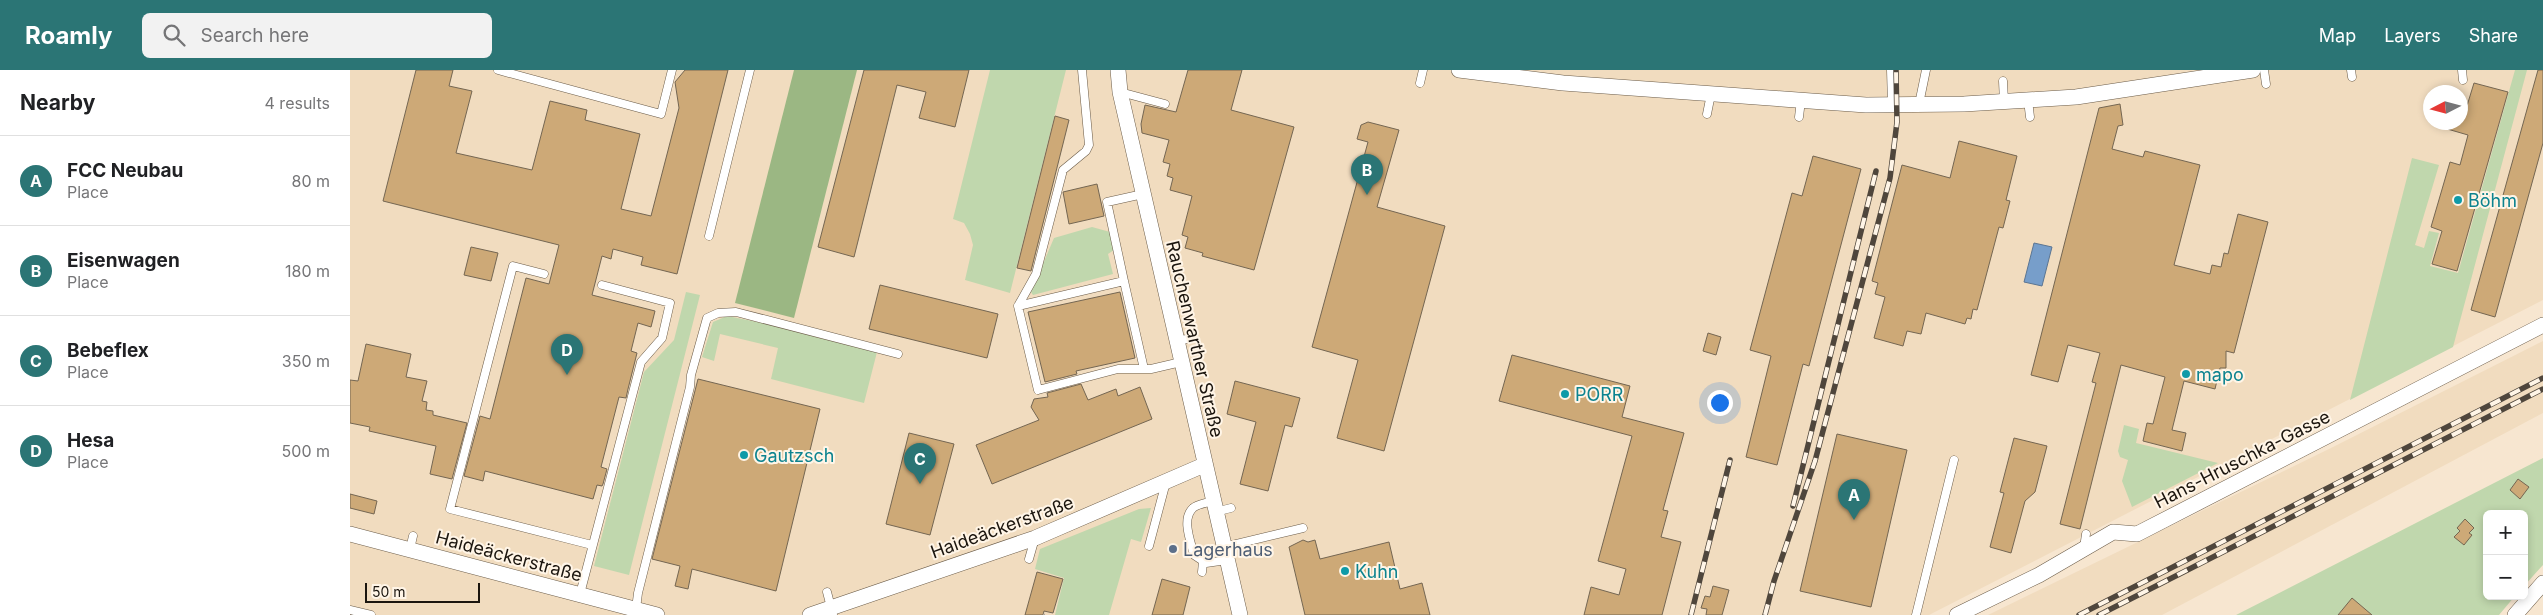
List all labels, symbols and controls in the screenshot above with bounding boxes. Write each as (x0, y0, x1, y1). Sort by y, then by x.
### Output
search box (142, 13, 492, 58)
text: Roamly (25, 21, 112, 50)
icon: search (160, 21, 188, 49)
text: Search here (200, 24, 309, 47)
text: Map (2319, 25, 2356, 46)
text: Layers (2384, 25, 2441, 46)
text: Share (2469, 25, 2518, 46)
north arrow (2423, 85, 2468, 130)
text: Nearby (20, 90, 95, 115)
text: 4 results (265, 93, 330, 113)
pin: B (1351, 154, 1383, 195)
text: FCC Neubau (67, 159, 183, 182)
text: A (30, 171, 42, 191)
text: 80 m (291, 171, 330, 191)
text: Place (67, 182, 109, 202)
place label: Böhm (2468, 190, 2517, 211)
marker: Böhm (2452, 194, 2464, 206)
street label: Rauchenwarther Straße (1162, 239, 1228, 439)
text: Eisenwagen (67, 249, 180, 272)
text: B (31, 261, 41, 281)
text: 180 m (285, 261, 330, 281)
text: Place (67, 272, 109, 292)
pin: D (551, 334, 583, 375)
text: Bebeflex (67, 339, 149, 362)
text: C (30, 351, 42, 371)
text: 350 m (282, 351, 330, 371)
text: Place (67, 362, 109, 382)
place label: mapo (2196, 364, 2244, 385)
marker: mapo (2180, 368, 2192, 380)
place label: PORR (1575, 384, 1624, 405)
marker: PORR (1559, 388, 1571, 400)
your location (1707, 390, 1733, 416)
street label: Hans-Hruschka-Gasse (2151, 406, 2333, 512)
text: Hesa (67, 429, 114, 452)
text: D (30, 441, 42, 461)
text: 500 m (282, 441, 330, 461)
pin: C (904, 443, 936, 484)
place label: Gautzsch (754, 445, 834, 466)
marker: Gautzsch (738, 449, 750, 461)
text: Place (67, 452, 109, 472)
pin: A (1838, 479, 1870, 520)
street label: Haideäckerstraße (928, 491, 1076, 563)
map controls (2483, 510, 2528, 600)
button: + (2483, 510, 2528, 555)
street label: Haideäckerstraße (434, 526, 584, 586)
place label: Lagerhaus (1183, 539, 1273, 560)
marker: Lagerhaus (1167, 543, 1179, 555)
button: − (2483, 555, 2528, 600)
place label: Kuhn (1355, 561, 1398, 582)
marker: Kuhn (1339, 565, 1351, 577)
scale bar (365, 580, 480, 603)
text: 50 m (372, 583, 406, 600)

